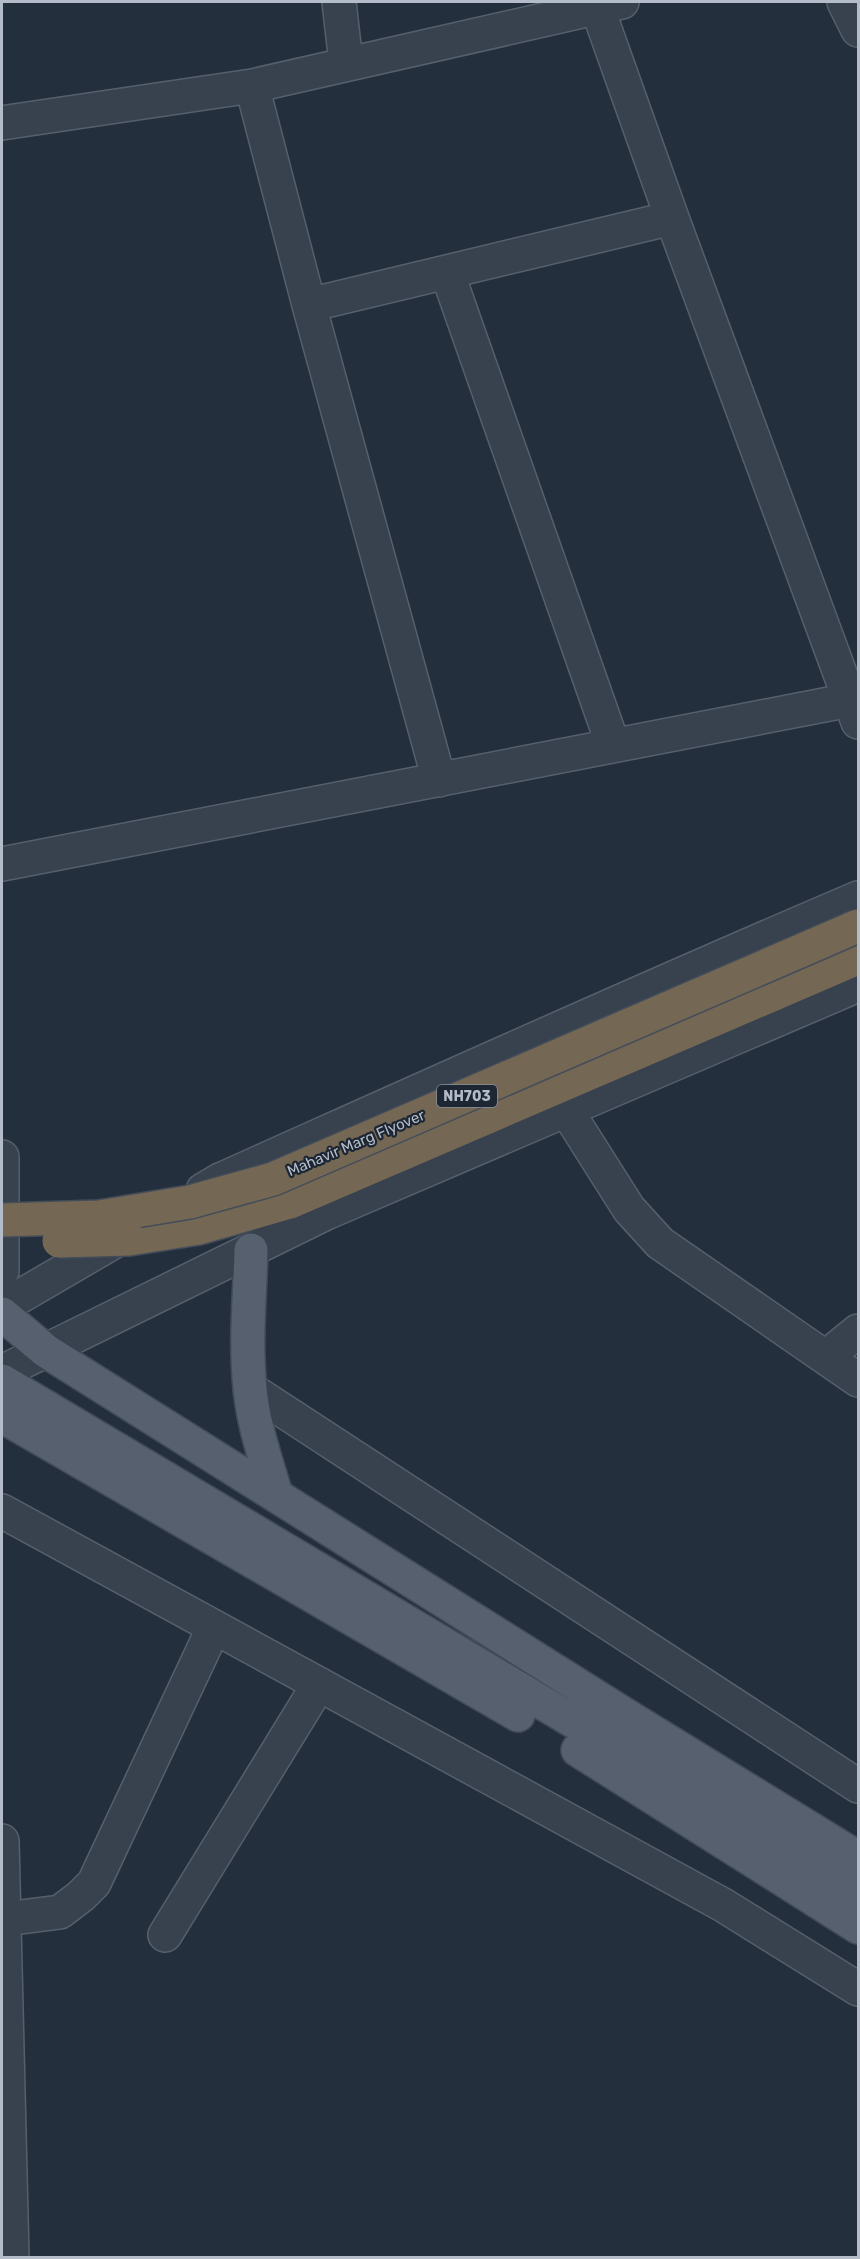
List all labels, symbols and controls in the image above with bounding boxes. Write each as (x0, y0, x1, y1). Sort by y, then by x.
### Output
road number: NH703 (437, 1085, 497, 1107)
street label: Mahavir Marg Flyover (285, 1106, 428, 1180)

